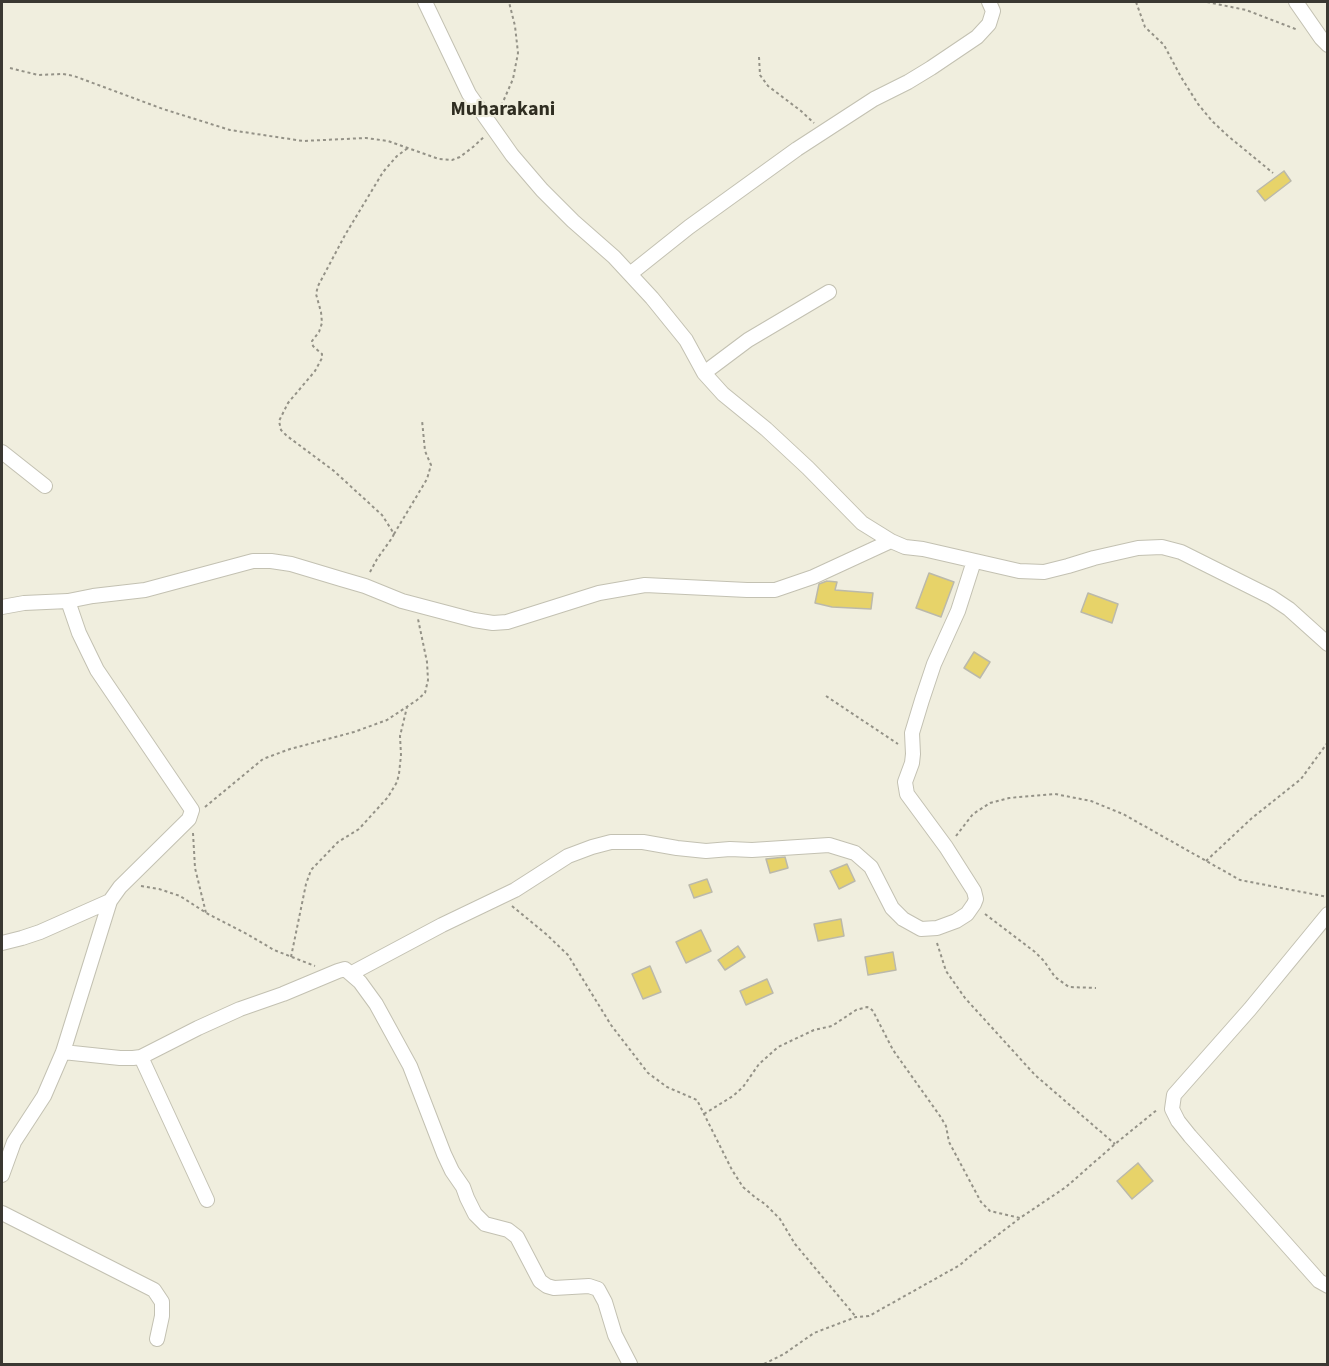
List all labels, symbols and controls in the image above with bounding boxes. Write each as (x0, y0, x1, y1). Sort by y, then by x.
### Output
district label: Muharakani (451, 99, 555, 123)

